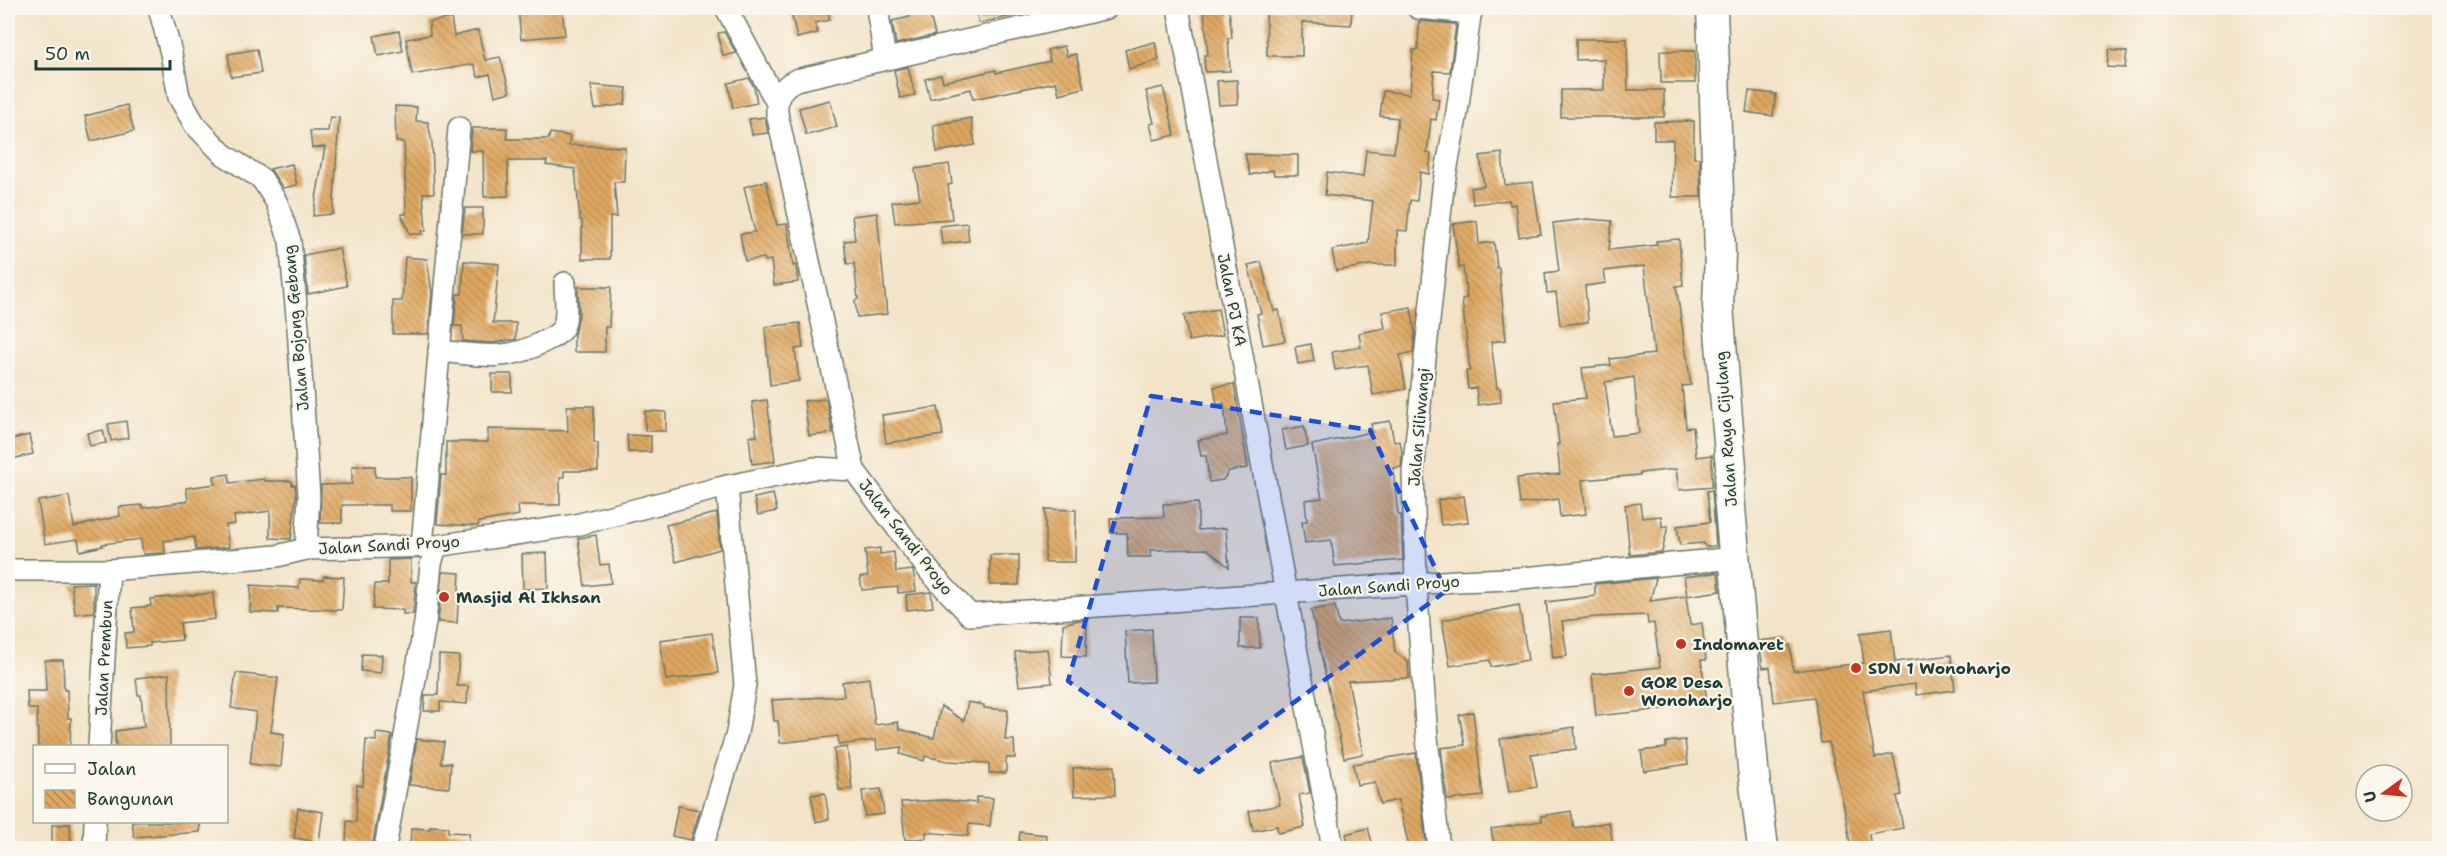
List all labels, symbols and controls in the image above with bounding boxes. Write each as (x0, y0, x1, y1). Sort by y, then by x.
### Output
scale bar (36, 33, 170, 71)
text: 50 m (45, 42, 90, 66)
street label: Jalan Bojong Gebang (278, 244, 314, 412)
street label: Jalan PJ KA (1213, 252, 1251, 348)
street label: Jalan Raya Cijulang (1710, 350, 1742, 508)
street label: Jalan Siliwangi (1403, 367, 1435, 487)
street label: Jalan Sandi Proyo (854, 475, 958, 599)
street label: Jalan Sandi Proyo (318, 531, 460, 559)
street label: Jalan Sandi Proyo (1318, 571, 1460, 601)
place label: Masjid Al Ikhsan (456, 587, 601, 608)
marker: Masjid Al Ikhsan (437, 590, 451, 604)
street label: Jalan Prembun (90, 599, 118, 717)
place label: Indomaret (1693, 634, 1784, 655)
marker: Indomaret (1674, 637, 1688, 651)
place label: SDN 1 Wonoharjo (1868, 658, 2011, 679)
marker: SDN 1 Wonoharjo (1849, 661, 1863, 675)
place label: GOR Desa Wonoharjo (1641, 672, 1733, 711)
marker: GOR Desa Wonoharjo (1622, 684, 1636, 698)
legend (33, 745, 228, 823)
text: Jalan (87, 757, 136, 781)
north arrow (2354, 763, 2414, 823)
text: Bangunan (87, 787, 174, 811)
text: U (2358, 789, 2382, 805)

